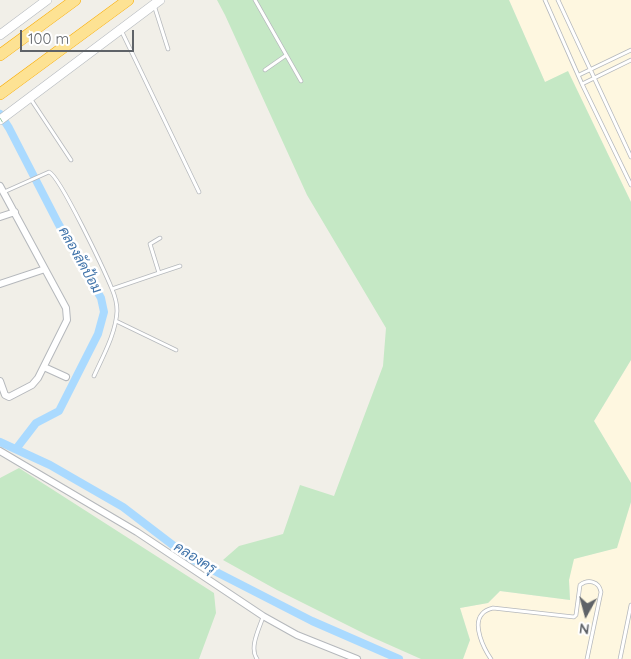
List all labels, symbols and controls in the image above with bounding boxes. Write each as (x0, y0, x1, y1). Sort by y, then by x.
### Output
scale bar (22, 20, 136, 52)
text: 100 m (28, 29, 69, 48)
water label: คลองลัดป้อม (55, 224, 105, 296)
water label: คลองครุ (171, 539, 219, 577)
north arrow (561, 589, 611, 639)
text: N (578, 619, 590, 638)

